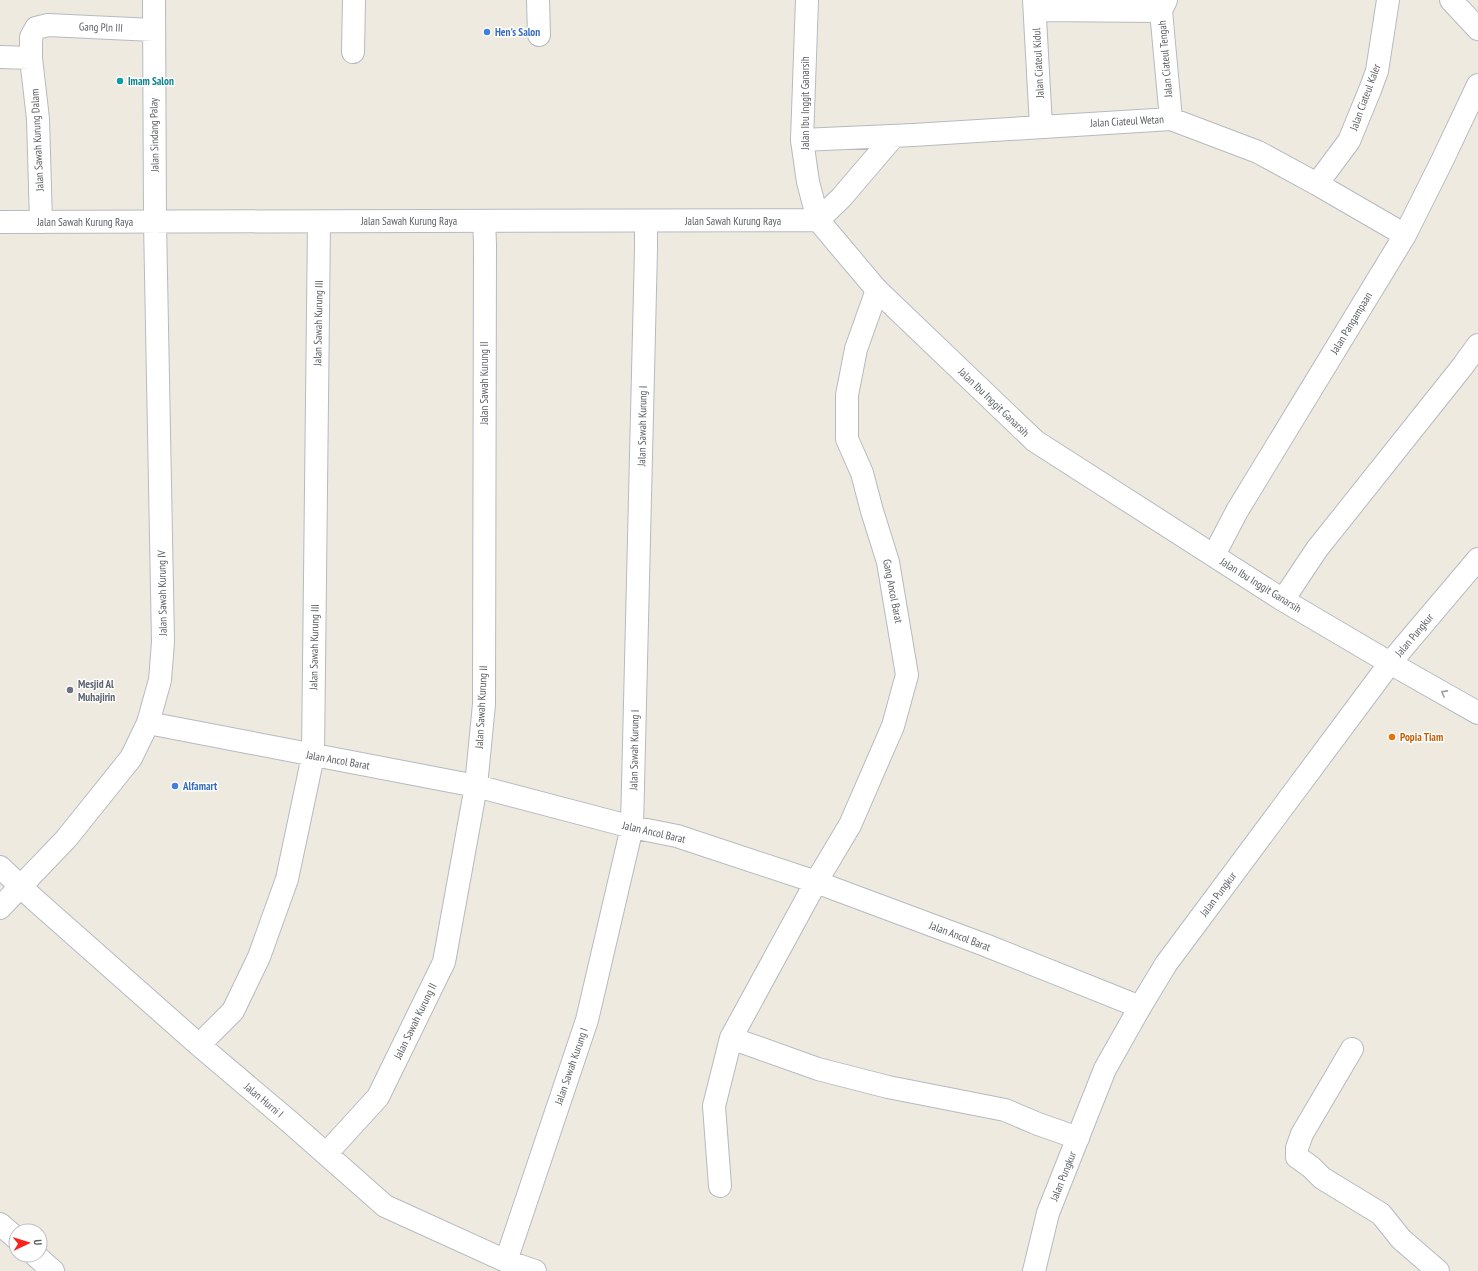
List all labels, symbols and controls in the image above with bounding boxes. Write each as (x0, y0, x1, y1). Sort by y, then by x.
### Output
street label: Gang Pln III (79, 19, 123, 35)
street label: Jalan Ciateul Tengah (1155, 20, 1175, 99)
place label: Hen's Salon (495, 25, 540, 39)
marker: Hen's Salon (482, 27, 492, 37)
street label: Jalan Ciateul Kidul (1029, 27, 1047, 99)
street label: Jalan Ibu Inggit Ganarsih (798, 56, 812, 151)
street label: Jalan Ciateul Kaler (1346, 62, 1384, 133)
place label: Imam Salon (128, 74, 174, 88)
marker: Imam Salon (115, 76, 125, 86)
street label: Jalan Sawah Kurung Dalam (27, 89, 47, 192)
street label: Jalan Sindang Palay (146, 97, 162, 173)
street label: Jalan Ciateul Wetan (1089, 112, 1164, 130)
street label: Jalan Sawah Kurung Raya (360, 214, 457, 228)
street label: Jalan Sawah Kurung Raya (684, 214, 781, 228)
street label: Jalan Sawah Kurung Raya (36, 215, 133, 229)
street label: Jalan Sawah Kurung III (310, 280, 326, 367)
street label: Jalan Pangampaan (1327, 289, 1375, 357)
street label: Jalan Sawah Kurung II (477, 341, 491, 426)
street label: Jalan Ibu Inggit Ganarsih (955, 364, 1033, 440)
street label: Jalan Sawah Kurung I (634, 386, 650, 467)
street label: Jalan Sawah Kurung IV (154, 549, 170, 637)
street label: Jalan Ibu Inggit Ganarsih (1217, 554, 1304, 616)
street label: Gang Ancol Barat (880, 558, 906, 624)
street label: Jalan Sawah Kurung III (306, 604, 322, 691)
street label: Jalan Pungkur (1391, 610, 1436, 660)
street label: Jalan Sawah Kurung II (472, 665, 490, 750)
place label: Mesjid Al Muhajirin (78, 677, 115, 704)
marker: Mesjid Al Muhajirin (65, 685, 75, 695)
one-way arrow (1441, 691, 1448, 698)
street label: Jalan Sawah Kurung I (626, 710, 642, 791)
place label: Popia Tiam (1400, 730, 1443, 744)
marker: Popia Tiam (1387, 732, 1397, 742)
street label: Jalan Ancol Barat (304, 747, 371, 772)
place label: Alfamart (182, 779, 218, 793)
marker: Alfamart (170, 781, 180, 791)
street label: Jalan Ancol Barat (620, 818, 687, 846)
street label: Jalan Pungkur (1196, 869, 1239, 920)
street label: Jalan Ancol Barat (927, 918, 993, 954)
street label: Jalan Sawah Kurung II (390, 981, 440, 1062)
street label: Jalan Sawah Kurung I (551, 1026, 591, 1107)
street label: Jalan Hurni I (241, 1079, 286, 1120)
street label: Jalan Pungkur (1046, 1149, 1079, 1204)
north arrow (8, 1223, 48, 1263)
text: U (31, 1239, 45, 1246)

